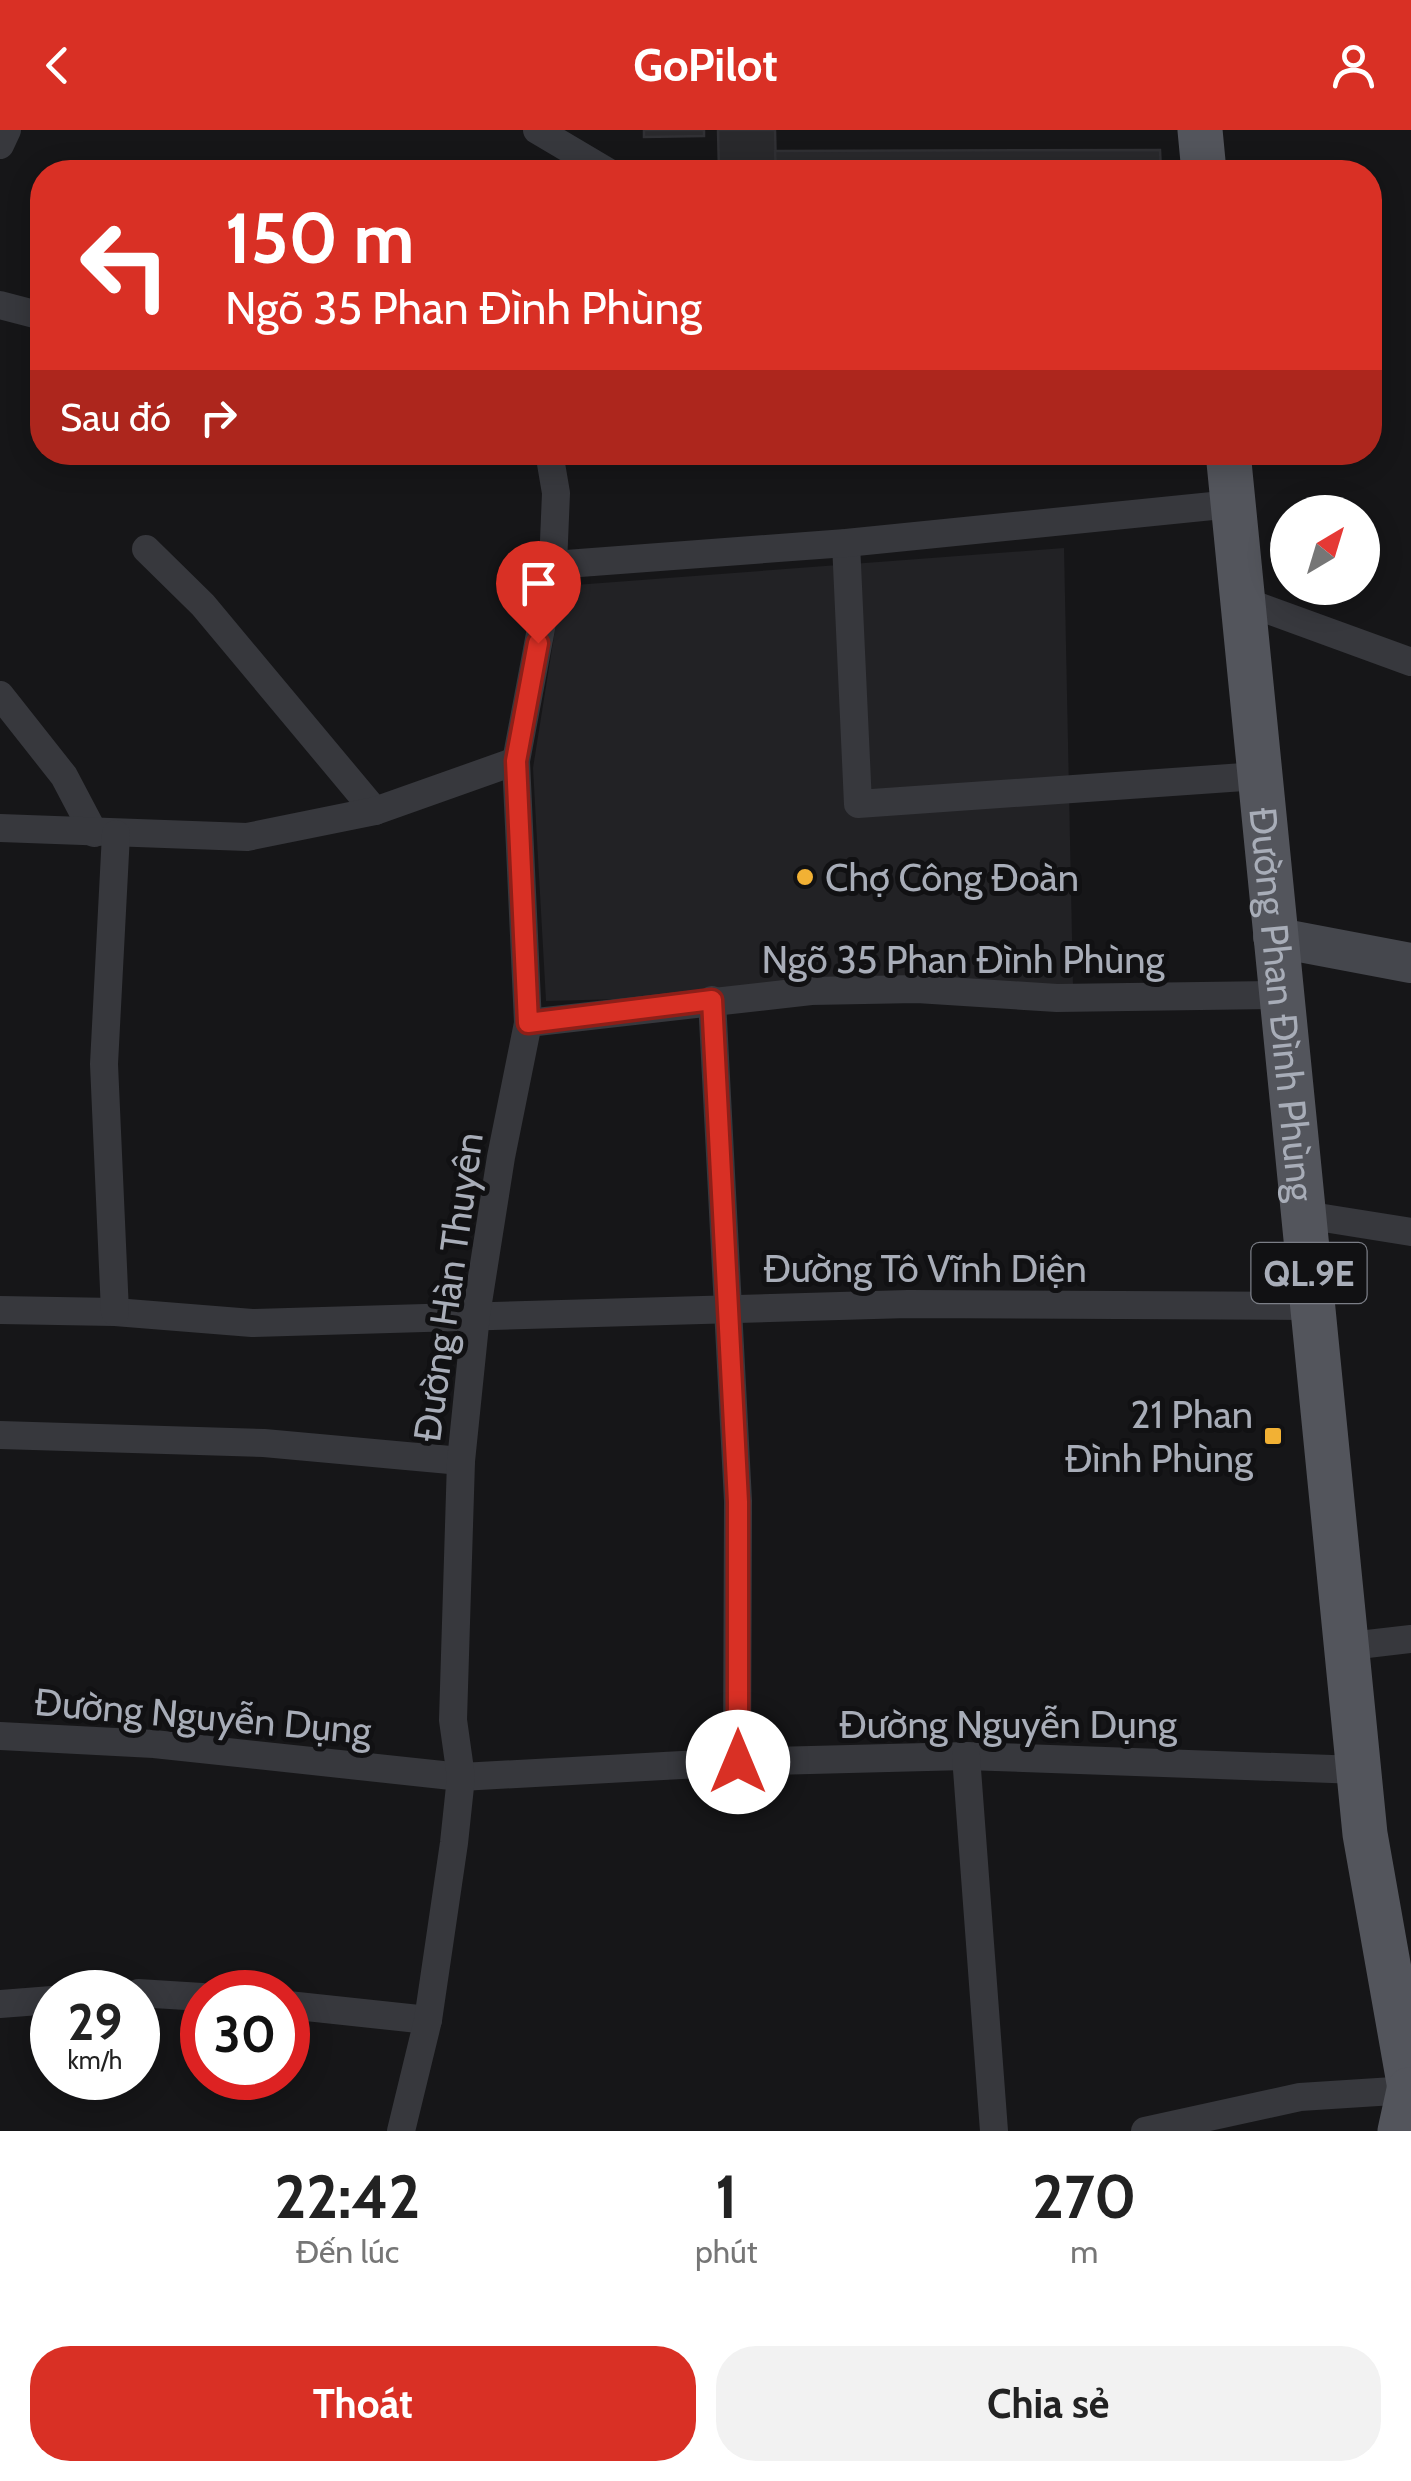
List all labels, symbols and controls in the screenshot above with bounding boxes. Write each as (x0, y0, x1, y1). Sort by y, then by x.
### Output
icon: back (30, 38, 85, 93)
text: GoPilot (633, 38, 778, 92)
icon: person (1326, 38, 1381, 93)
text: 150 m (225, 195, 414, 281)
icon: left (60, 200, 190, 330)
text: Ngõ 35 Phan Đình Phùng (225, 281, 702, 335)
icon: right (191, 390, 246, 445)
text: Sau đó (60, 394, 171, 441)
north arrow (1270, 495, 1380, 605)
map controls (1270, 495, 1380, 605)
pin (496, 541, 581, 644)
icon: arrive (511, 556, 566, 611)
street label: Đường Phan Đình Phùng (1240, 805, 1326, 1205)
place label: Chợ Công Đoàn (825, 854, 1079, 901)
marker: Chợ Công Đoàn (794, 866, 816, 888)
street label: Ngõ 35 Phan Đình Phùng (762, 936, 1165, 983)
street label: Đường Hàn Thuyên (403, 1129, 493, 1445)
road number: QL.9E (1252, 1243, 1366, 1303)
street label: Đường Tô Vĩnh Diện (763, 1245, 1087, 1292)
place label: 21 Phan Đình Phùng (1065, 1391, 1254, 1482)
marker: 21 Phan Đình Phùng (1262, 1425, 1284, 1447)
street label: Đường Nguyễn Dụng (33, 1678, 374, 1754)
street label: Đường Nguyễn Dụng (839, 1701, 1178, 1748)
position arrow (686, 1710, 790, 1814)
speed limit sign: 30 (180, 1970, 310, 2100)
text: 29 (68, 1992, 122, 2053)
text: km/h (68, 2045, 122, 2075)
text: 22:42 (275, 2160, 420, 2233)
text: 1 (715, 2160, 737, 2233)
text: 270 (1032, 2160, 1136, 2233)
text: Đến lúc (296, 2232, 399, 2271)
text: phút (695, 2232, 758, 2271)
text: m (1070, 2232, 1098, 2271)
button: Thoát (30, 2346, 696, 2461)
button: Chia sẻ (716, 2346, 1381, 2461)

